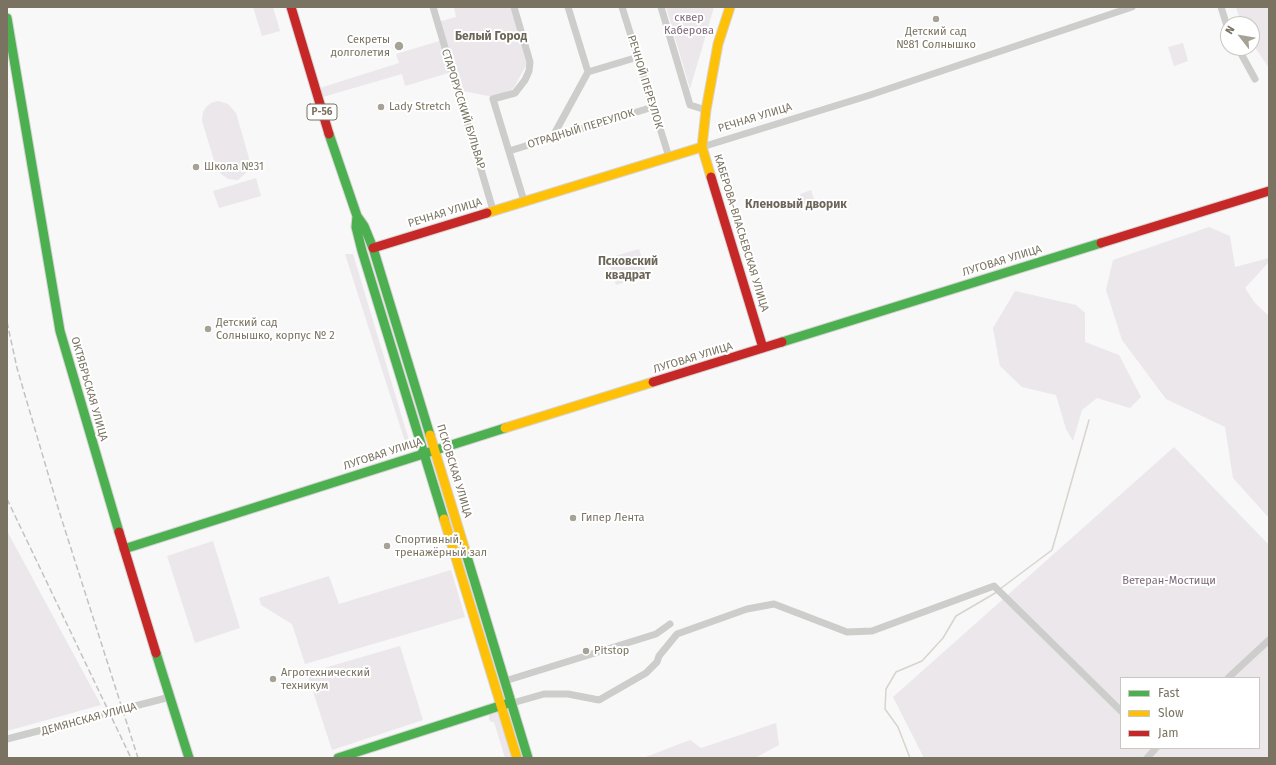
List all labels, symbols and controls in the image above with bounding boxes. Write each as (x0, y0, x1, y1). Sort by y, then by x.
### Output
park label: сквер Каберова (664, 11, 714, 37)
marker: Детский сад №81 Солнышко (931, 14, 941, 24)
north arrow (1220, 16, 1260, 56)
text: N (1223, 24, 1238, 37)
place label: Детский сад №81 Солнышко (896, 25, 976, 51)
district label: Белый Город (455, 30, 527, 44)
place label: Секреты долголетия (331, 33, 390, 59)
street label: РЕЧНОЙ ПЕРЕУЛОК (624, 34, 666, 130)
marker: Секреты долголетия (393, 40, 405, 52)
street label: СТАРОРУССКИЙ БУЛЬВАР (438, 47, 488, 171)
place label: Lady Stretch (389, 100, 451, 114)
street label: РЕЧНАЯ УЛИЦА (717, 101, 793, 135)
marker: Lady Stretch (376, 102, 386, 112)
road number: Р-56 (307, 104, 337, 120)
street label: ОТРАДНЫЙ ПЕРЕУЛОК (526, 106, 636, 152)
street label: КАБЕРОВА-ВЛАСЬЕВСКАЯ УЛИЦА (711, 153, 771, 313)
place label: Школа №31 (204, 160, 264, 174)
marker: Школа №31 (191, 162, 201, 172)
street label: РЕЧНАЯ УЛИЦА (407, 196, 483, 230)
district label: Кленовый дворик (745, 198, 847, 212)
street label: ЛУГОВАЯ УЛИЦА (961, 243, 1043, 279)
district label: Псковский квадрат (598, 255, 658, 283)
place label: Детский сад Солнышко, корпус № 2 (216, 316, 335, 342)
marker: Детский сад Солнышко, корпус № 2 (203, 324, 213, 334)
street label: ОКТЯБРЬСКАЯ УЛИЦА (68, 335, 110, 443)
street label: ЛУГОВАЯ УЛИЦА (652, 340, 734, 376)
street label: ПСКОВСКАЯ УЛИЦА (434, 423, 474, 519)
street label: ЛУГОВАЯ УЛИЦА (342, 435, 424, 473)
place label: Гипер Лента (581, 511, 645, 525)
marker: Гипер Лента (568, 513, 578, 523)
place label: Спортивный, тренажёрный зал (395, 533, 487, 559)
marker: Спортивный, тренажёрный зал (382, 541, 392, 551)
park label: Ветеран-Мостищи (1122, 574, 1216, 588)
place label: Pitstop (594, 644, 629, 658)
marker: Pitstop (581, 646, 591, 656)
place label: Агротехнический техникум (281, 666, 370, 692)
marker: Агротехнический техникум (268, 674, 278, 684)
legend (1120, 677, 1260, 749)
text: Fast (1158, 686, 1180, 700)
street label: ДЕМЯНСКАЯ УЛИЦА (40, 700, 138, 738)
text: Slow (1158, 706, 1184, 720)
text: Jam (1158, 726, 1178, 740)

